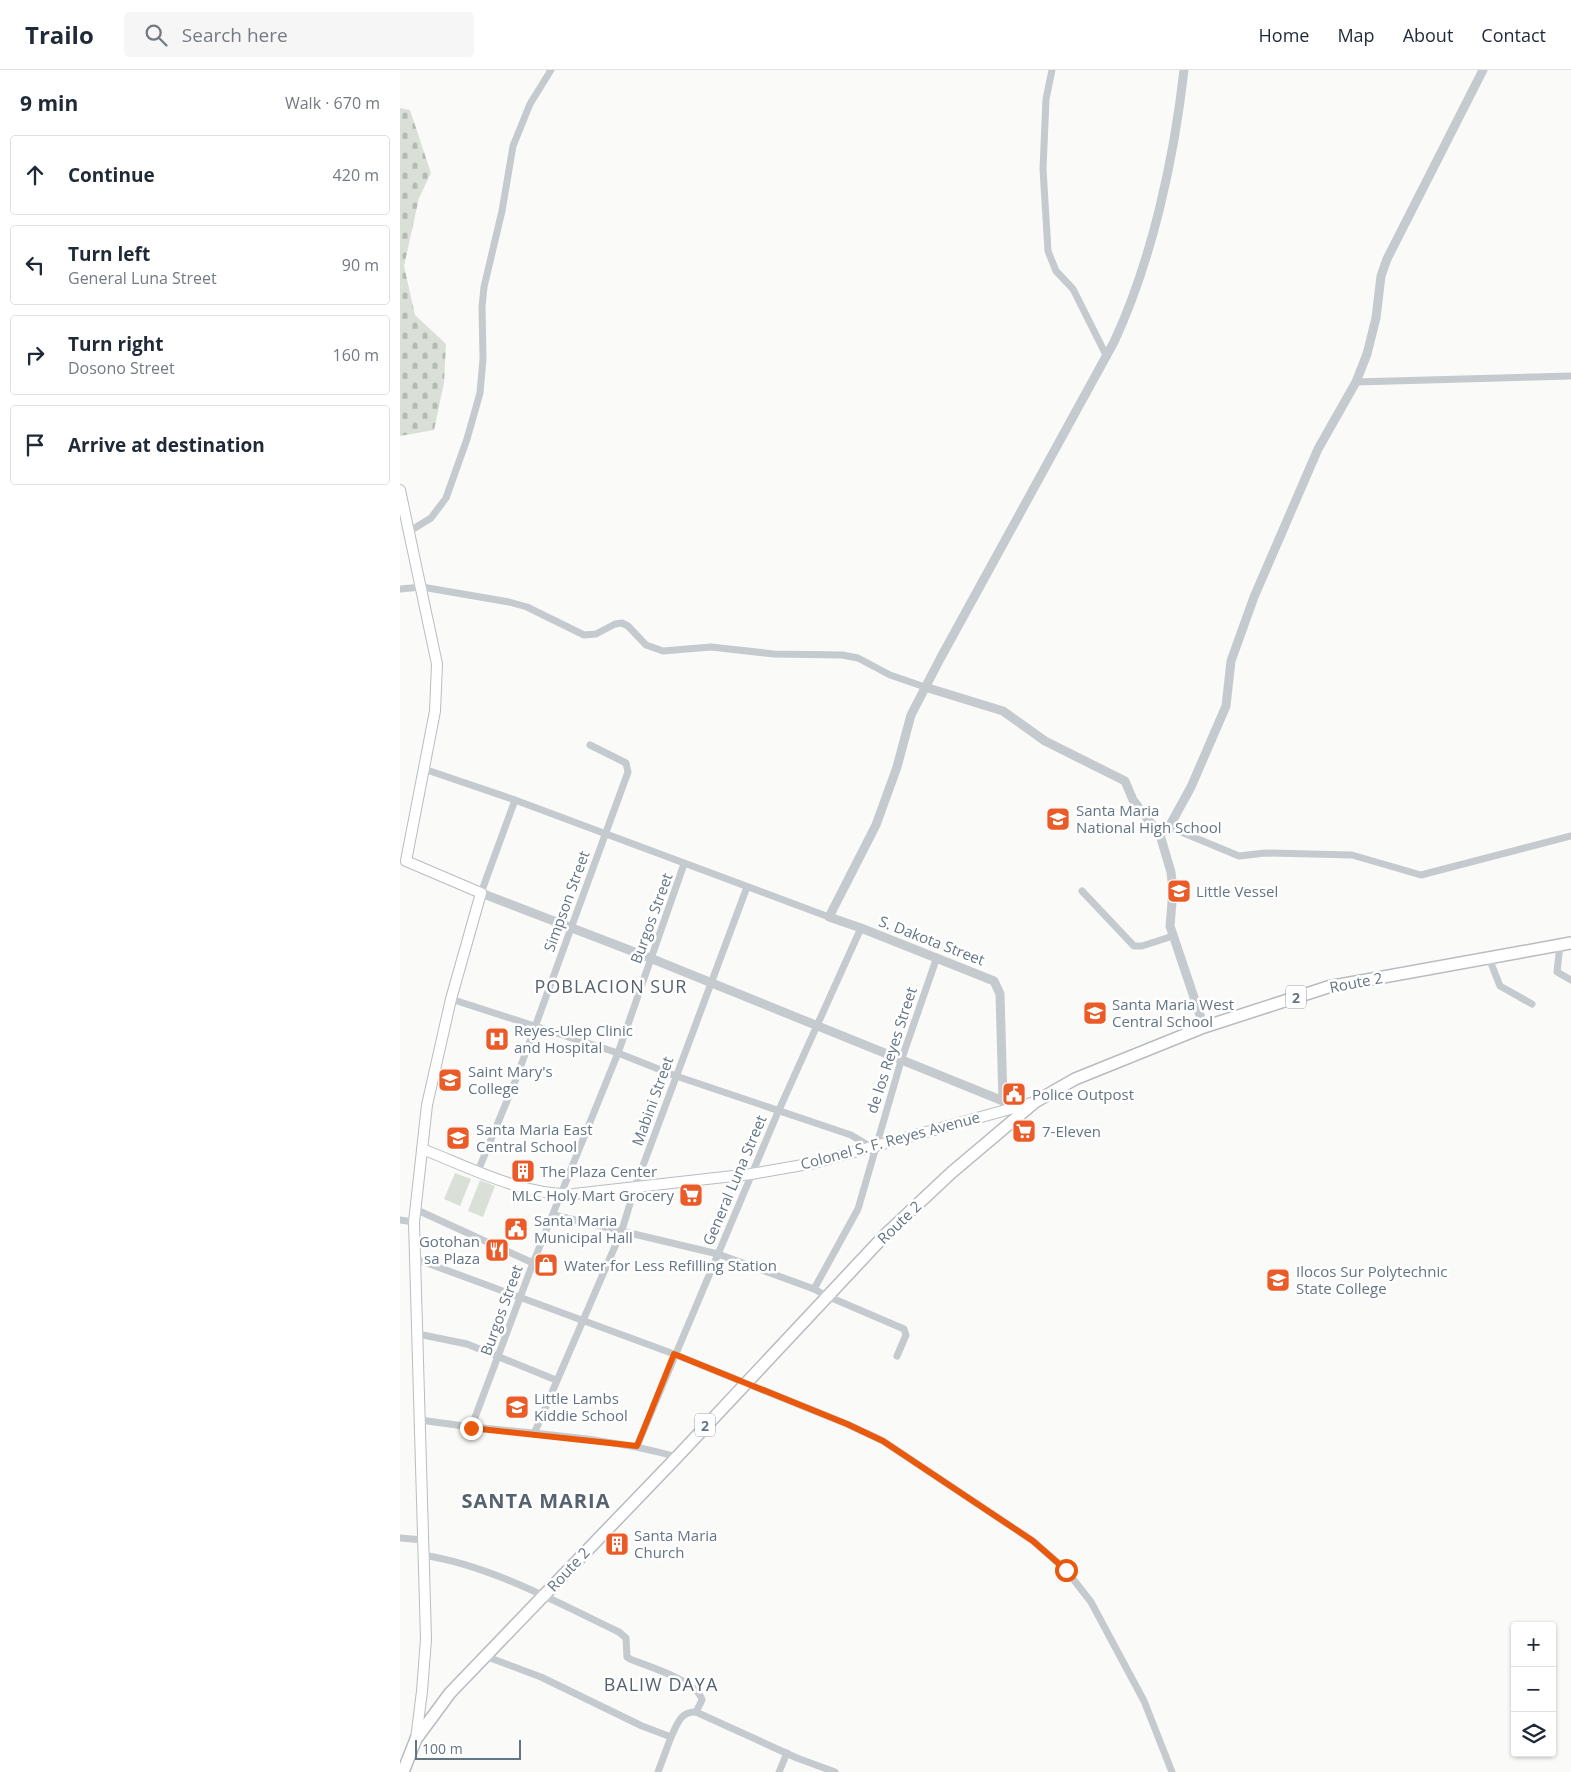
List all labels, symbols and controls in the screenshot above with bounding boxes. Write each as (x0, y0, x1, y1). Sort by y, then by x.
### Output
search box (124, 12, 474, 57)
text: Trailo (25, 18, 94, 51)
icon: search (142, 21, 170, 49)
text: Search here (182, 22, 288, 48)
text: Home (1259, 23, 1309, 47)
text: Map (1337, 23, 1375, 47)
text: About (1403, 23, 1453, 47)
text: Contact (1481, 23, 1546, 47)
text: 9 min (20, 89, 78, 117)
text: Walk · 670 m (285, 92, 380, 114)
icon: ahead (21, 161, 49, 189)
text: Continue (68, 162, 155, 188)
text: 420 m (333, 164, 379, 186)
text: Turn left (68, 241, 150, 267)
icon: left (21, 251, 49, 279)
text: 90 m (342, 254, 379, 276)
text: General Luna Street (68, 267, 217, 289)
text: Turn right (68, 331, 163, 357)
icon: right (21, 341, 49, 369)
text: 160 m (333, 344, 379, 366)
text: Dosono Street (68, 357, 175, 379)
icon: arrive (21, 431, 49, 459)
text: Arrive at destination (68, 432, 265, 458)
place label: Santa Maria National High School (1076, 800, 1222, 837)
school or university icon: Santa Maria National High School (1045, 806, 1071, 832)
street label: Simpson Street (538, 848, 594, 954)
street label: Burgos Street (625, 870, 677, 966)
school or university icon: Little Vessel (1166, 878, 1192, 904)
place label: Little Vessel (1196, 881, 1278, 901)
street label: S. Dakota Street (876, 911, 988, 969)
street label: Route 2 (1328, 967, 1384, 997)
district label: POBLACION SUR (535, 974, 687, 998)
street label: de los Reyes Street (861, 984, 921, 1116)
road number: 2 (1286, 986, 1306, 1009)
place label: Santa Maria West Central School (1112, 994, 1234, 1031)
school or university icon: Santa Maria West Central School (1082, 1000, 1108, 1026)
place label: Reyes-Ulep Clinic and Hospital (514, 1020, 633, 1057)
hospital icon: Reyes-Ulep Clinic and Hospital (484, 1026, 510, 1052)
street label: Mabini Street (627, 1054, 677, 1148)
place label: Saint Mary's College (468, 1061, 553, 1098)
school or university icon: Saint Mary's College (437, 1067, 463, 1093)
public building icon: Police Outpost (1001, 1081, 1027, 1107)
place label: Police Outpost (1032, 1084, 1134, 1104)
street label: Colonel S. F. Reyes Avenue (798, 1106, 982, 1174)
street label: General Luna Street (698, 1112, 770, 1248)
supermarket icon: 7-Eleven (1011, 1118, 1037, 1144)
place label: Santa Maria East Central School (476, 1119, 592, 1156)
place label: 7-Eleven (1042, 1121, 1101, 1141)
school or university icon: Santa Maria East Central School (445, 1125, 471, 1151)
building icon: The Plaza Center (510, 1158, 536, 1184)
place label: The Plaza Center (540, 1161, 657, 1181)
supermarket icon: MLC Holy Mart Grocery (678, 1182, 704, 1208)
place label: MLC Holy Mart Grocery (512, 1185, 674, 1205)
street label: Route 2 (873, 1196, 925, 1248)
place label: Santa Maria Municipal Hall (534, 1210, 633, 1247)
public building icon: Santa Maria Municipal Hall (503, 1216, 529, 1242)
place label: Gotohan sa Plaza (419, 1231, 480, 1268)
restaurant icon: Gotohan sa Plaza (484, 1237, 510, 1263)
shop icon: Water for Less Refilling Station (533, 1252, 559, 1278)
place label: Water for Less Refilling Station (564, 1255, 777, 1275)
place label: Ilocos Sur Polytechnic State College (1296, 1261, 1447, 1298)
street label: Burgos Street (475, 1262, 527, 1358)
school or university icon: Ilocos Sur Polytechnic State College (1265, 1267, 1291, 1293)
place label: Little Lambs Kiddie School (534, 1388, 628, 1425)
school or university icon: Little Lambs Kiddie School (504, 1394, 530, 1420)
road number: 2 (695, 1414, 715, 1436)
route end (460, 1417, 483, 1440)
district label: SANTA MARIA (462, 1487, 610, 1514)
place label: Santa Maria Church (634, 1525, 717, 1562)
building icon: Santa Maria Church (604, 1531, 630, 1557)
street label: Route 2 (542, 1543, 594, 1595)
route start (1055, 1559, 1078, 1582)
map controls (1511, 1622, 1556, 1757)
button: + (1511, 1622, 1556, 1667)
button: − (1511, 1667, 1556, 1712)
district label: BALIW DAYA (604, 1672, 718, 1696)
button: layers (1511, 1712, 1556, 1757)
scale bar (415, 1737, 521, 1760)
text: 100 m (422, 1739, 463, 1758)

